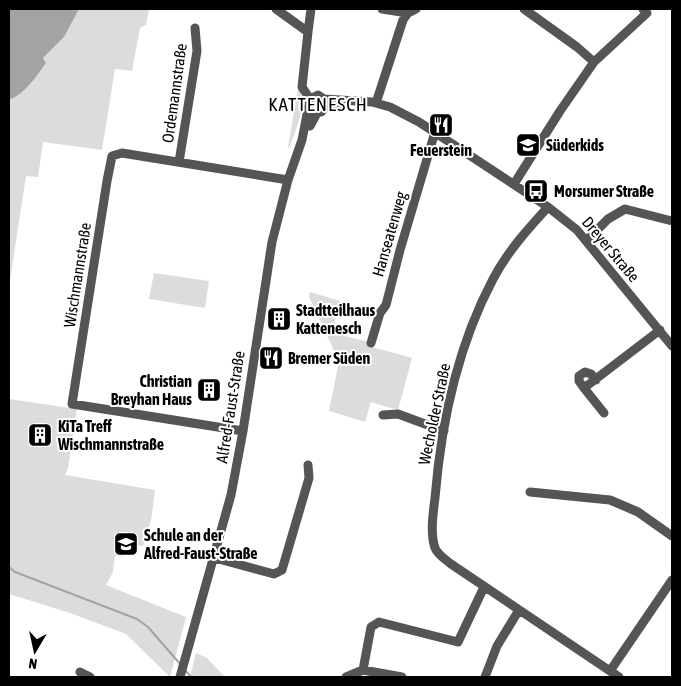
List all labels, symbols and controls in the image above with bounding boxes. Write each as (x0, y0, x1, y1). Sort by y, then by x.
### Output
street label: Ordemannstraße (158, 42, 190, 144)
district label: KATTENESCH (268, 93, 368, 115)
restaurant icon: Feuerstein (428, 112, 454, 138)
school or university icon: Süderkids (515, 132, 541, 158)
place label: Süderkids (546, 136, 604, 154)
place label: Feuerstein (410, 141, 472, 159)
bus stop icon: Morsumer Straße (523, 178, 549, 204)
place label: Morsumer Straße (554, 182, 654, 200)
street label: Hanseatenweg (368, 189, 411, 279)
street label: Dreyer Straße (578, 213, 643, 286)
street label: Wischmannstraße (60, 221, 94, 329)
place label: Stadtteilhaus Kattenesch (296, 301, 376, 337)
building icon: Stadtteilhaus Kattenesch (266, 306, 292, 332)
restaurant icon: Bremer Süden (258, 345, 284, 371)
place label: Bremer Süden (288, 349, 371, 367)
street label: Alfred-Faust-Straße (212, 350, 248, 464)
street label: Wecholder Straße (414, 362, 454, 466)
place label: Christian Breyhan Haus (111, 372, 192, 408)
building icon: Christian Breyhan Haus (196, 377, 222, 403)
place label: KiTa Treff Wischmannstraße (57, 417, 164, 453)
building icon: KiTa Treff Wischmannstraße (27, 422, 53, 448)
place label: Schule an der Alfred-Faust-Straße (143, 526, 258, 562)
school or university icon: Schule an der Alfred-Faust-Straße (113, 531, 139, 557)
north arrow (10, 626, 60, 676)
text: N (28, 655, 38, 672)

